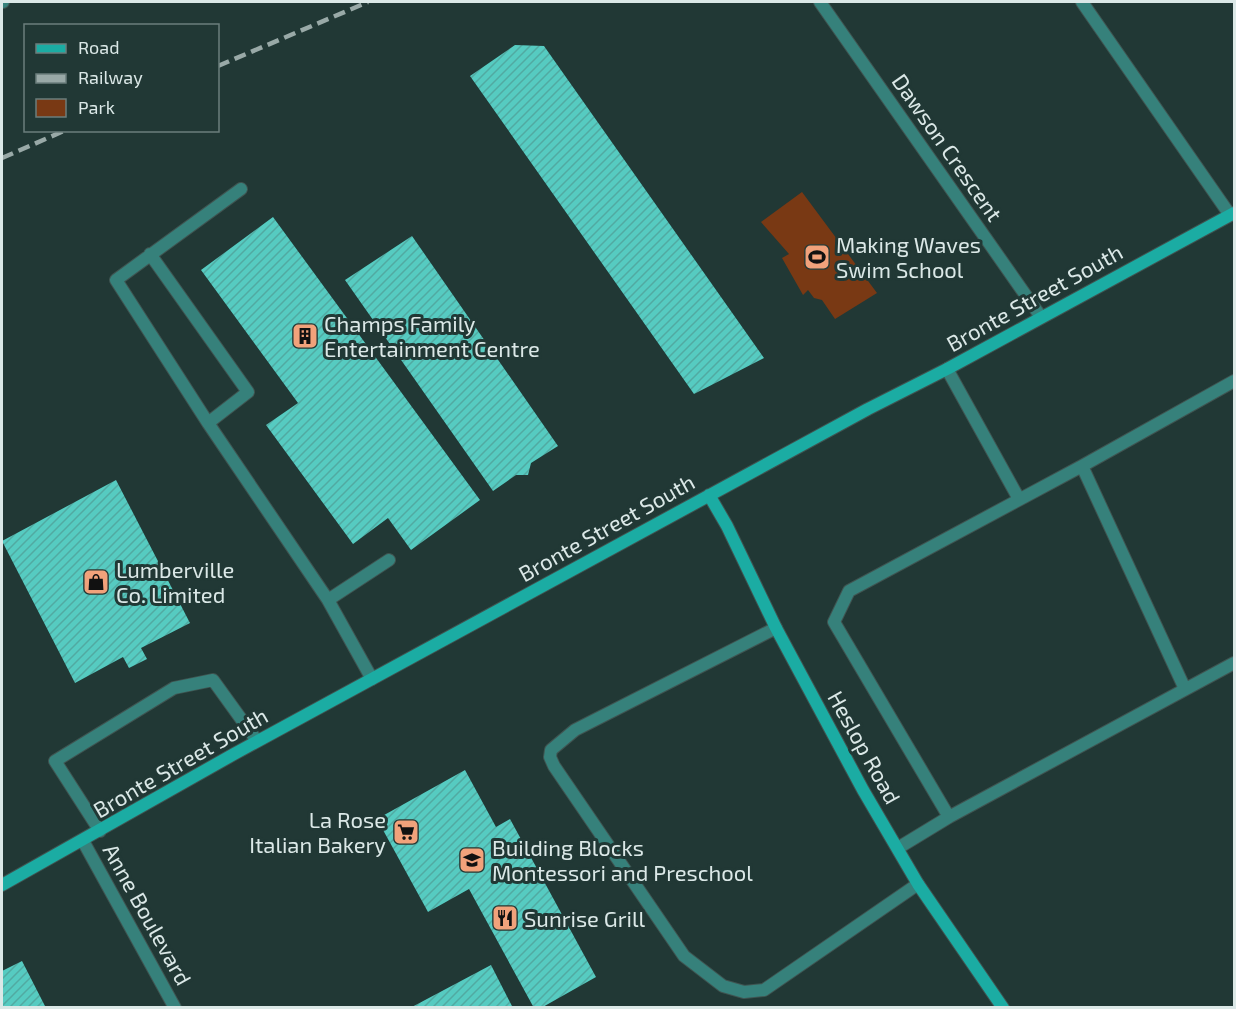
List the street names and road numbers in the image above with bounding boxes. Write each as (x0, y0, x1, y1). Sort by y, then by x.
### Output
street label: Dawson Crescent (888, 68, 1008, 226)
street label: Bronte Street South (941, 238, 1127, 356)
street label: Bronte Street South (513, 468, 699, 586)
street label: Heslop Road (823, 686, 907, 808)
street label: Bronte Street South (88, 701, 272, 823)
street label: Anne Boulevard (98, 839, 198, 989)

